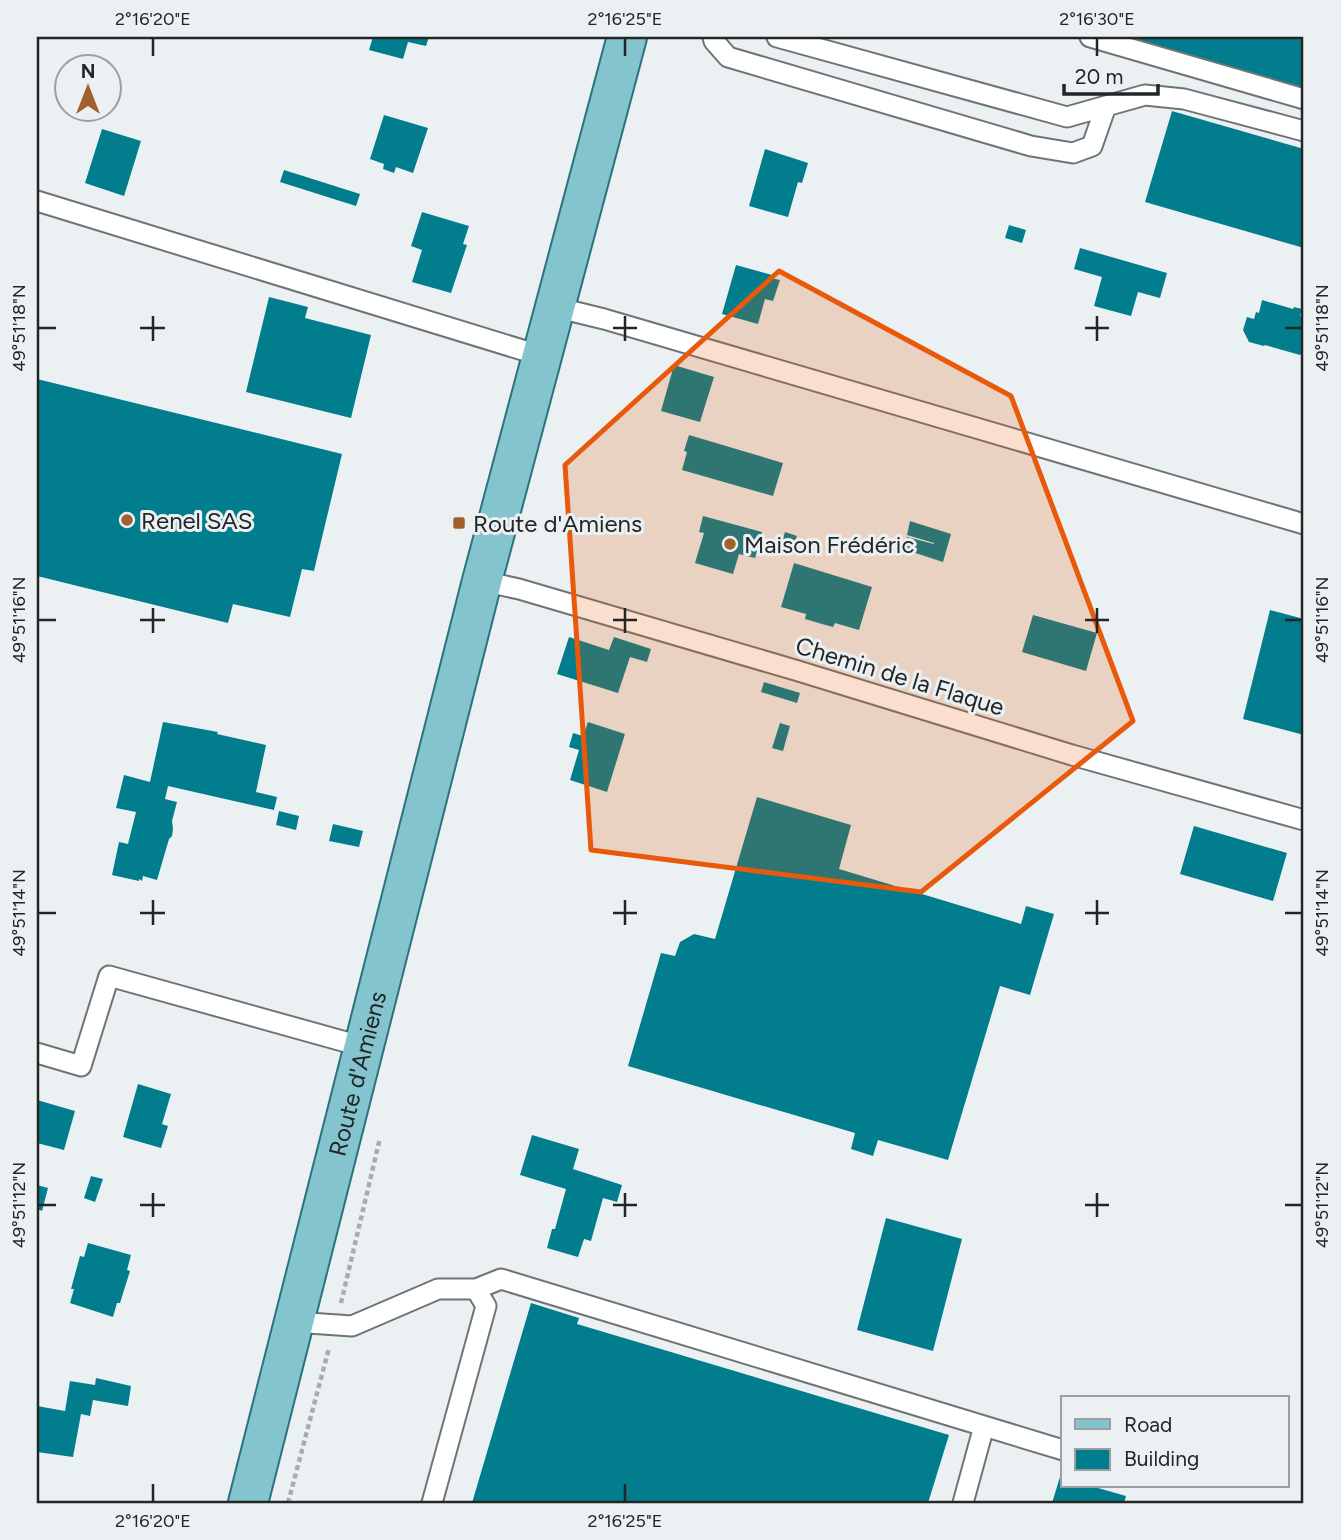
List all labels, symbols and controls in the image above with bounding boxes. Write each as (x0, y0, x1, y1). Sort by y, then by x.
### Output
text: 2°16'20"E (115, 8, 191, 30)
text: 2°16'25"E (588, 8, 662, 30)
text: 2°16'30"E (1059, 8, 1135, 30)
north arrow (52, 52, 122, 122)
scale bar (1064, 52, 1159, 96)
text: N (81, 60, 95, 83)
text: 20 m (1075, 64, 1123, 89)
text: 49°51'18"N (8, 284, 30, 372)
text: 49°51'18"N (1311, 284, 1333, 372)
place label: Renel SAS (141, 506, 253, 535)
place label: Route d'Amiens (473, 509, 642, 538)
marker: Renel SAS (119, 512, 135, 528)
marker: Route d'Amiens (451, 515, 467, 531)
place label: Maison Frédéric (744, 530, 914, 559)
marker: Maison Frédéric (722, 536, 738, 552)
text: 49°51'16"N (8, 577, 30, 663)
text: 49°51'16"N (1311, 577, 1333, 663)
street label: Chemin de la Flaque (792, 630, 1008, 722)
text: 49°51'14"N (8, 869, 30, 957)
text: 49°51'14"N (1311, 869, 1333, 957)
street label: Route d'Amiens (322, 988, 392, 1159)
text: 49°51'12"N (8, 1162, 30, 1248)
text: 49°51'12"N (1311, 1162, 1333, 1248)
legend (1061, 1396, 1288, 1488)
text: Road (1124, 1412, 1172, 1437)
text: Building (1124, 1446, 1199, 1471)
text: 2°16'20"E (115, 1510, 191, 1532)
text: 2°16'25"E (588, 1510, 662, 1532)

